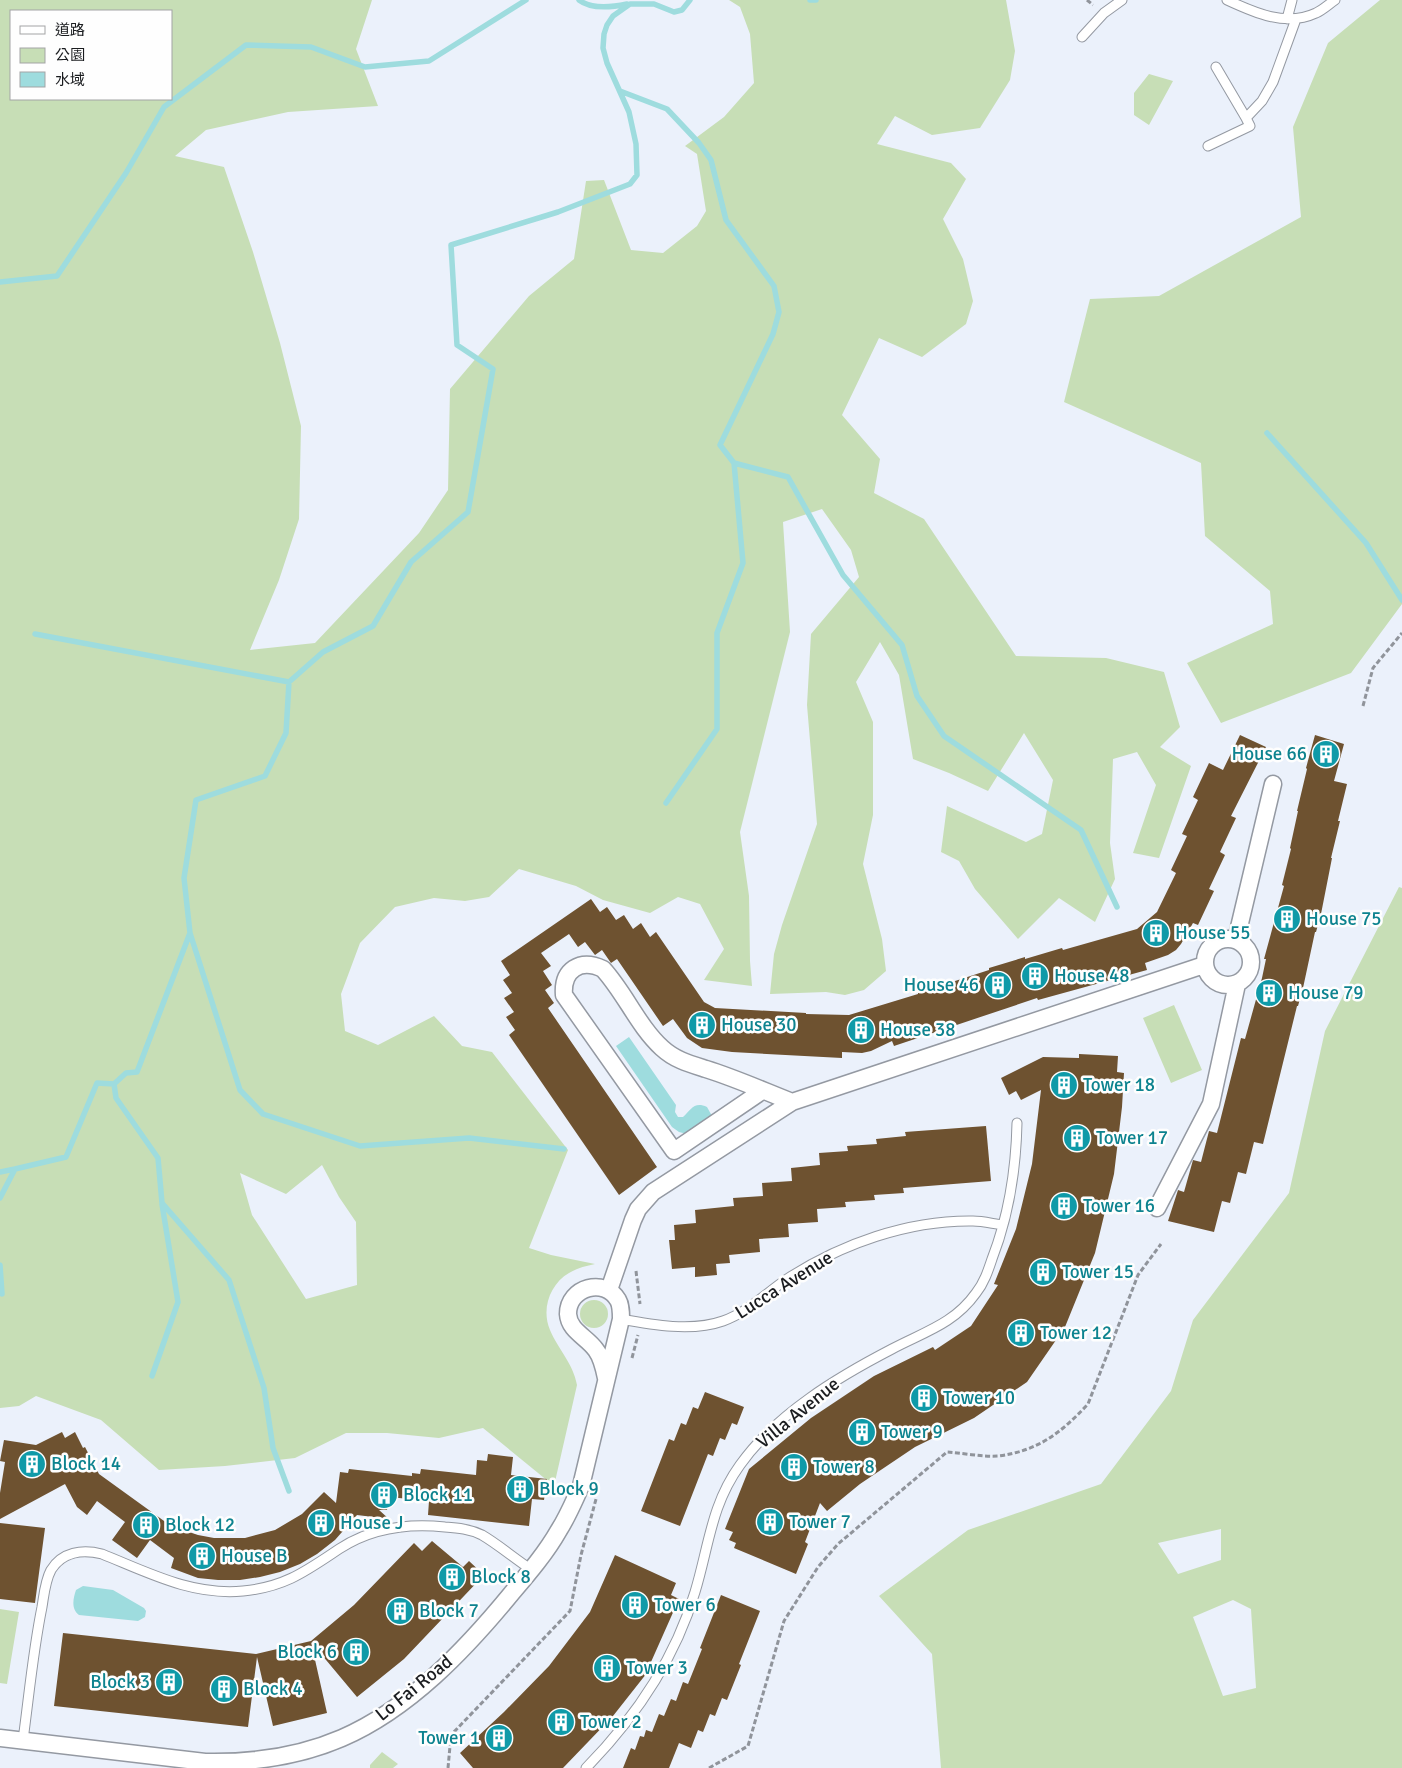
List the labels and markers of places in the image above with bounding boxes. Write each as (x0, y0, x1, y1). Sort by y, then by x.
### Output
building icon: House 66 (1311, 739, 1341, 769)
place label: House 66 (1231, 742, 1307, 766)
building icon: House 75 (1272, 904, 1302, 934)
place label: House 75 (1306, 907, 1382, 931)
building icon: House 55 (1141, 918, 1171, 948)
place label: House 55 (1175, 921, 1251, 945)
building icon: House 48 (1020, 961, 1050, 991)
place label: House 48 (1054, 964, 1130, 988)
building icon: House 46 (983, 970, 1013, 1000)
place label: House 46 (903, 973, 979, 997)
building icon: House 79 (1254, 978, 1284, 1008)
place label: House 79 (1288, 981, 1364, 1005)
building icon: House 30 (687, 1010, 717, 1040)
place label: House 30 (721, 1013, 797, 1037)
building icon: House 38 (846, 1015, 876, 1045)
place label: House 38 (880, 1018, 956, 1042)
building icon: Tower 18 (1049, 1070, 1079, 1100)
place label: Tower 18 (1083, 1073, 1155, 1097)
building icon: Tower 17 (1062, 1123, 1092, 1153)
place label: Tower 17 (1096, 1126, 1168, 1150)
building icon: Tower 16 (1049, 1191, 1079, 1221)
place label: Tower 16 (1083, 1194, 1155, 1218)
building icon: Tower 15 (1028, 1257, 1058, 1287)
place label: Tower 15 (1062, 1260, 1134, 1284)
building icon: Tower 12 (1006, 1318, 1036, 1348)
place label: Tower 12 (1040, 1321, 1112, 1345)
building icon: Tower 10 (909, 1383, 939, 1413)
place label: Tower 10 (943, 1386, 1015, 1410)
building icon: Tower 9 (847, 1417, 877, 1447)
place label: Tower 9 (881, 1420, 943, 1444)
building icon: Block 14 (17, 1449, 47, 1479)
place label: Block 14 (51, 1452, 121, 1476)
building icon: Tower 8 (779, 1452, 809, 1482)
place label: Tower 8 (813, 1455, 875, 1479)
building icon: Block 9 (505, 1474, 535, 1504)
place label: Block 9 (539, 1477, 599, 1501)
building icon: Block 11 (369, 1480, 399, 1510)
place label: Block 11 (403, 1483, 473, 1507)
building icon: Tower 7 (755, 1507, 785, 1537)
building icon: House J (306, 1508, 336, 1538)
building icon: Block 12 (131, 1510, 161, 1540)
place label: Tower 7 (789, 1510, 851, 1534)
place label: House J (340, 1511, 404, 1535)
place label: Block 12 (165, 1513, 235, 1537)
building icon: House B (187, 1541, 217, 1571)
place label: House B (221, 1544, 288, 1568)
building icon: Block 8 (437, 1562, 467, 1592)
place label: Block 8 (471, 1565, 531, 1589)
building icon: Tower 6 (620, 1590, 650, 1620)
place label: Tower 6 (654, 1593, 716, 1617)
building icon: Block 7 (385, 1596, 415, 1626)
place label: Block 7 (419, 1599, 479, 1623)
building icon: Block 6 (341, 1637, 371, 1667)
place label: Block 6 (277, 1640, 337, 1664)
building icon: Tower 3 (592, 1653, 622, 1683)
place label: Tower 3 (626, 1656, 688, 1680)
building icon: Block 3 (154, 1667, 184, 1697)
place label: Block 3 (90, 1670, 150, 1694)
building icon: Block 4 (209, 1674, 239, 1704)
place label: Block 4 (243, 1677, 303, 1701)
building icon: Tower 2 (546, 1707, 576, 1737)
place label: Tower 2 (580, 1710, 642, 1734)
building icon: Tower 1 (484, 1723, 514, 1753)
place label: Tower 1 (418, 1726, 480, 1750)

